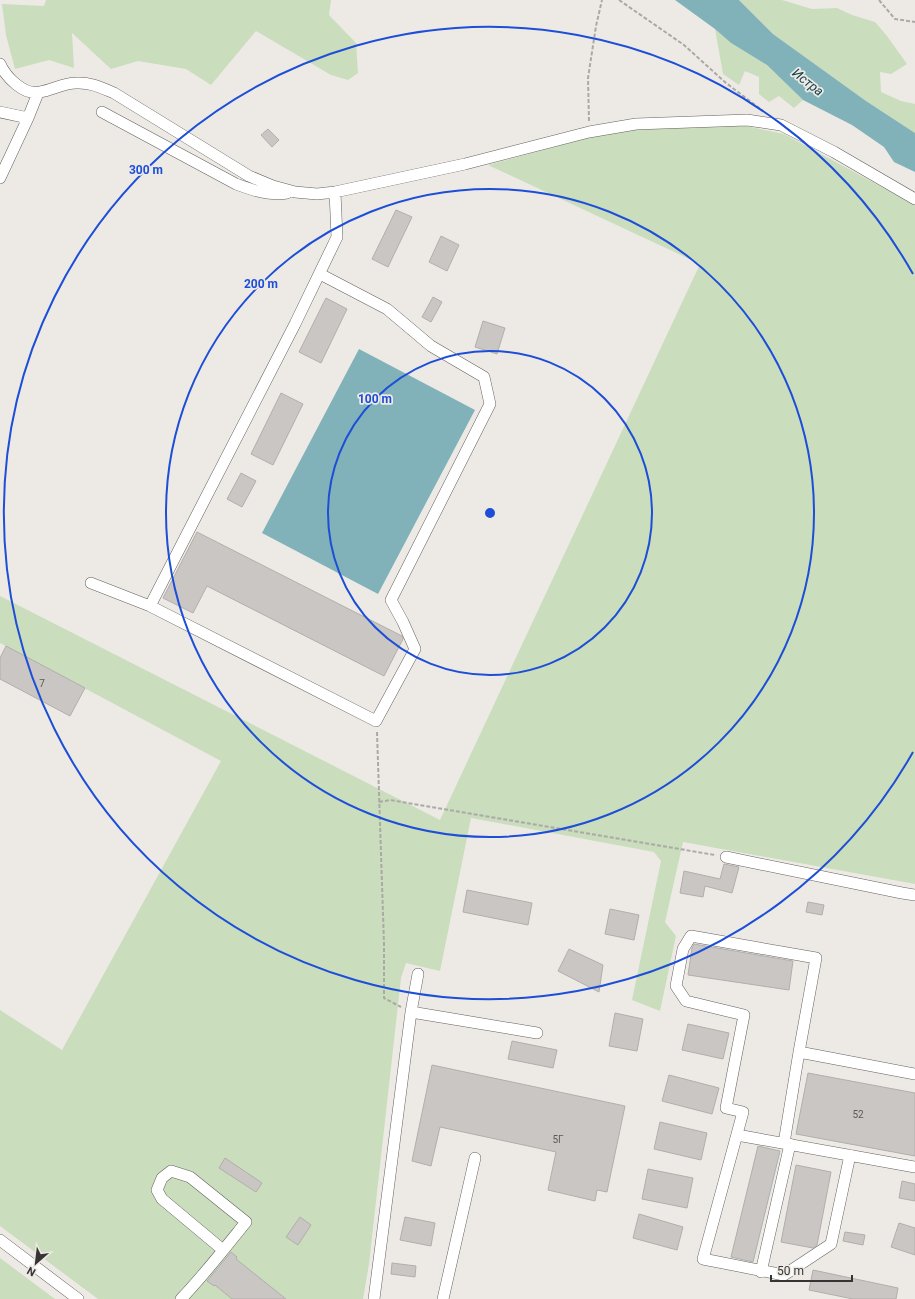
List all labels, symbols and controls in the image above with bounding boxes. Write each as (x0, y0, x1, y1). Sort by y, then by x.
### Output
water label: Истра (789, 65, 827, 99)
text: 300 m (129, 163, 163, 177)
text: 200 m (244, 277, 278, 291)
text: 100 m (358, 392, 392, 406)
centre of rings (483, 506, 497, 520)
house number: 7 (39, 678, 45, 689)
house number: 52 (852, 1109, 864, 1120)
house number: 5Г (552, 1134, 564, 1145)
north arrow (16, 1243, 56, 1283)
scale bar (771, 1257, 852, 1283)
text: N (25, 1264, 38, 1279)
text: 50 m (777, 1264, 804, 1278)

